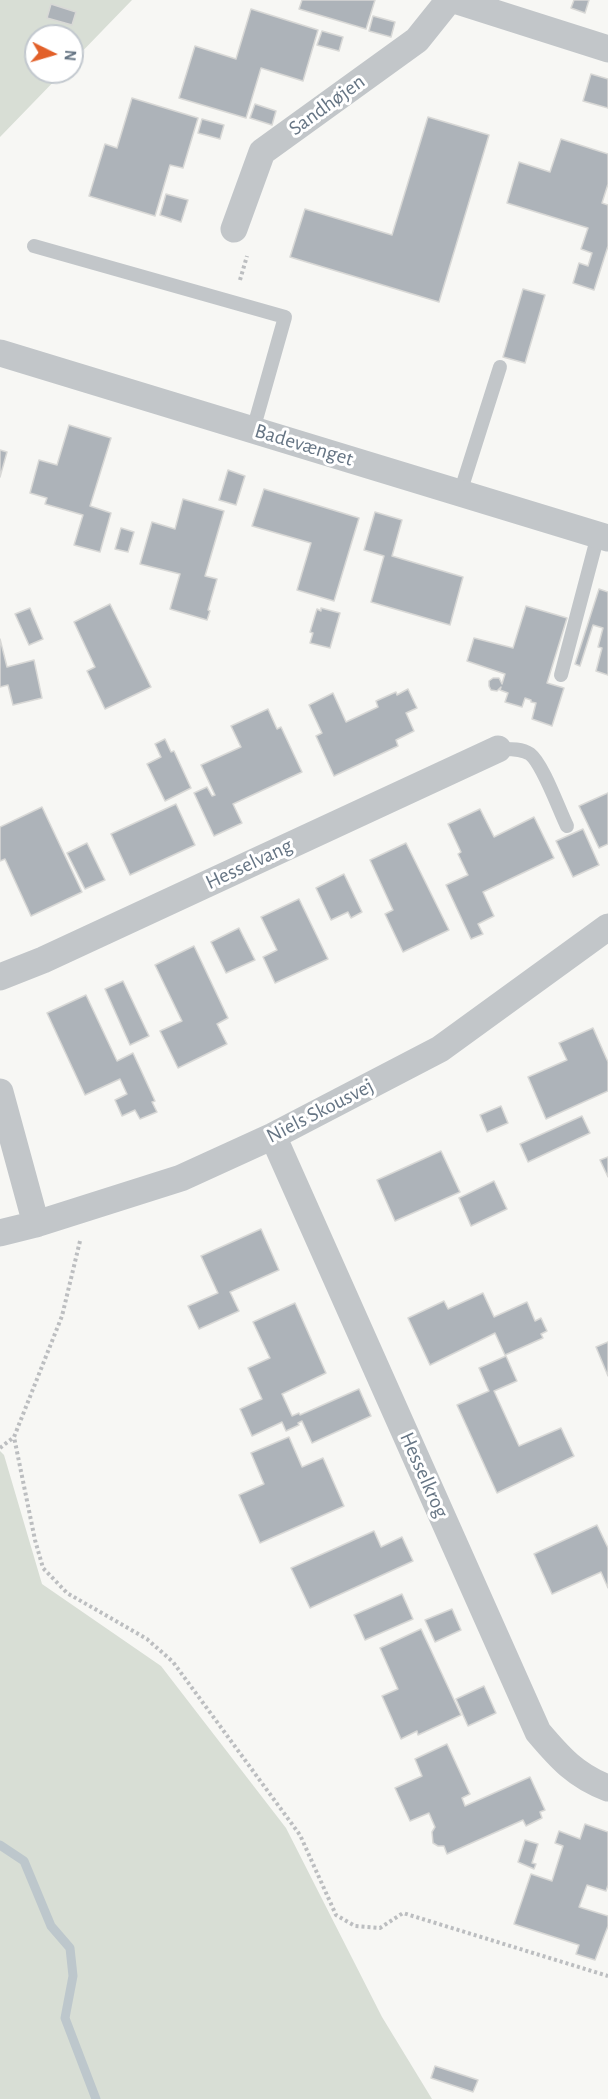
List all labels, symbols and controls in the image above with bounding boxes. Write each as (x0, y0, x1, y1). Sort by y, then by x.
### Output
north arrow (24, 24, 84, 84)
text: N (61, 49, 78, 62)
street label: Sandhøjen (284, 69, 370, 141)
street label: Badevænget (252, 418, 356, 472)
street label: Hesselvang (201, 833, 297, 895)
street label: Niels Skousvej (262, 1073, 378, 1149)
street label: Hesselkrog (394, 1428, 454, 1522)

